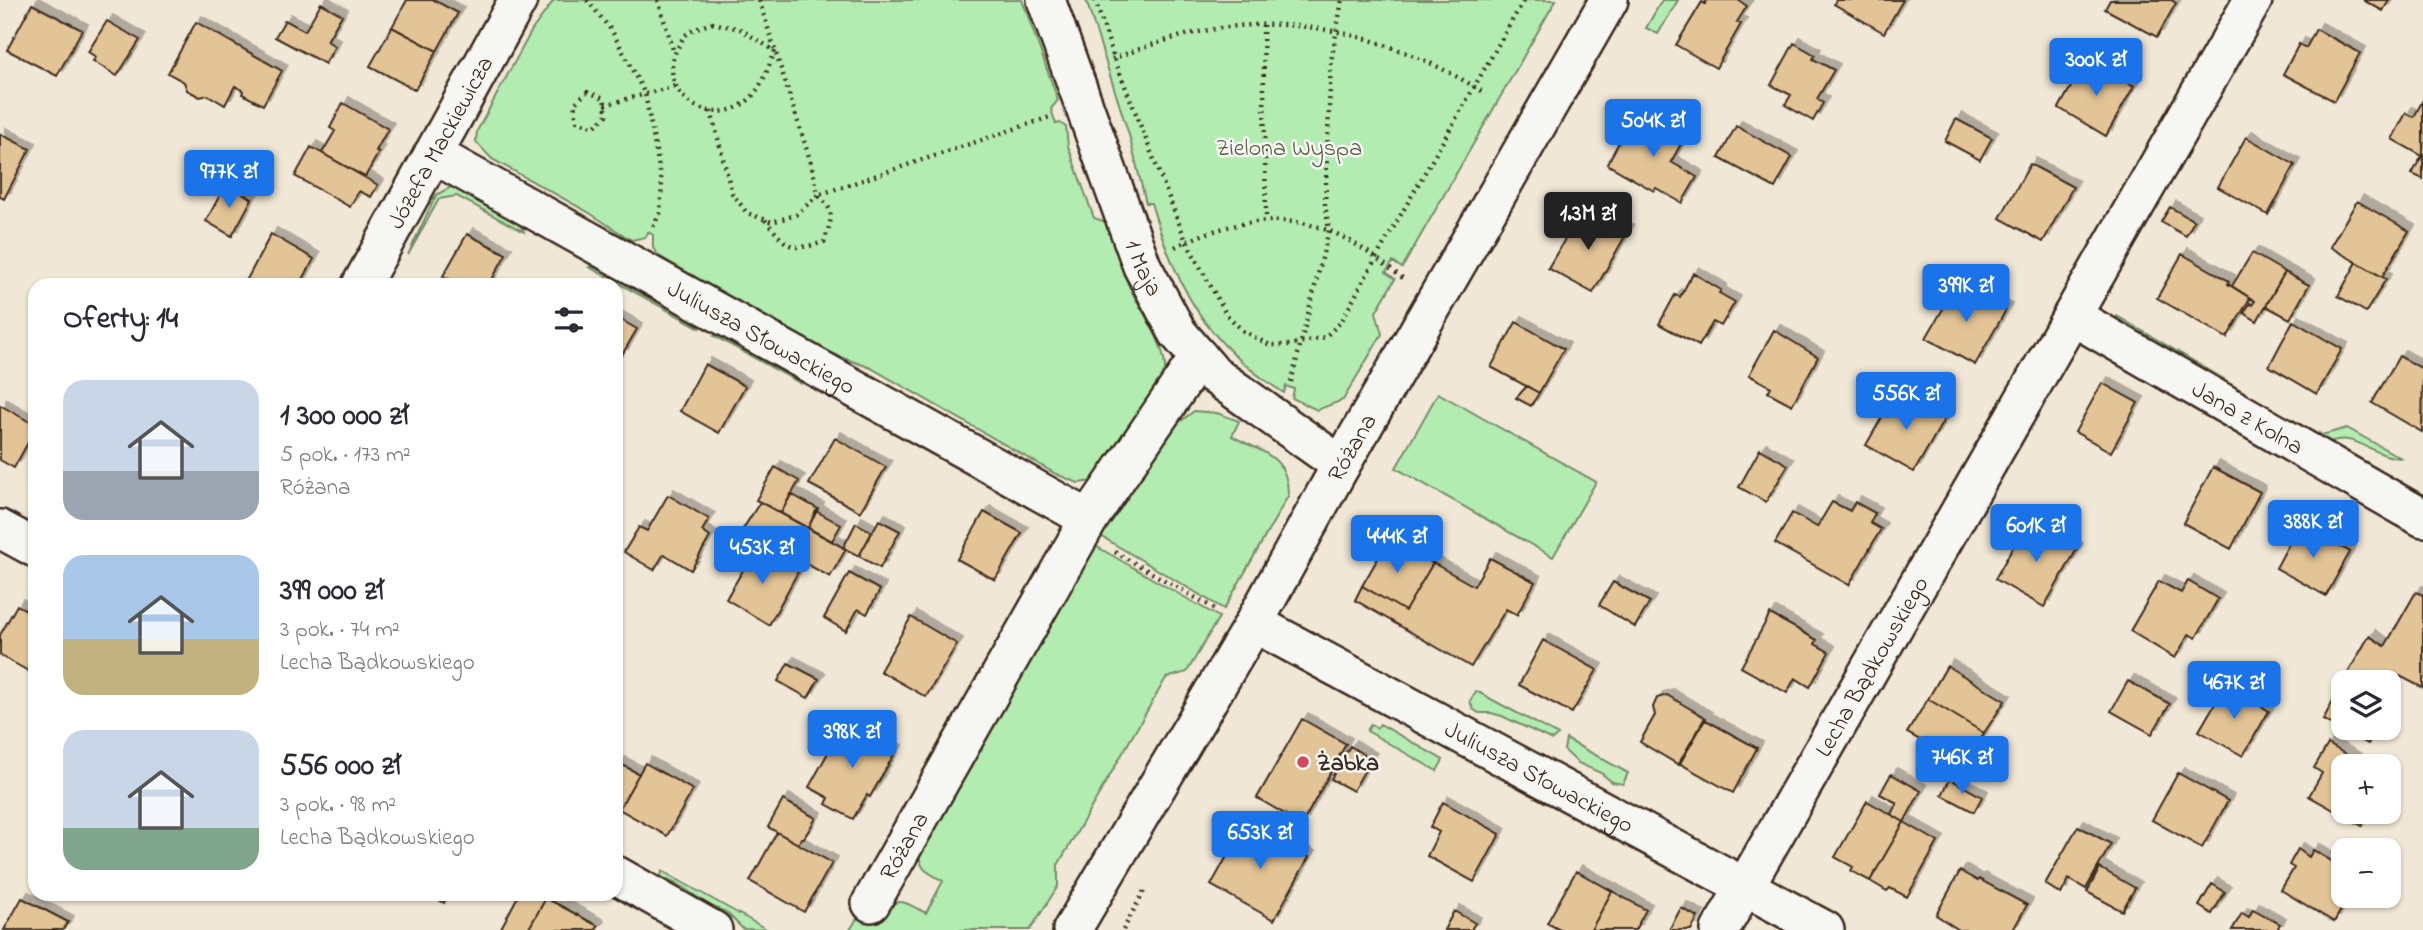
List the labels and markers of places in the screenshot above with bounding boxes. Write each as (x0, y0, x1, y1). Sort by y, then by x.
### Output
pin: 300K zł (2031, 38, 2161, 98)
pin: 504K zł (1588, 100, 1718, 159)
pin: 977K zł (164, 150, 294, 210)
pin: 1.3M zł (1523, 192, 1653, 252)
pin: 399K zł (1901, 264, 2031, 324)
pin: 556K zł (1841, 372, 1971, 432)
pin: 388K zł (2248, 500, 2378, 560)
pin: 601K zł (1971, 504, 2101, 564)
pin: 444K zł (1332, 516, 1462, 575)
pin: 453K zł (697, 526, 827, 586)
pin: 467K zł (2169, 662, 2299, 721)
pin: 398K zł (787, 710, 917, 770)
pin: 746K zł (1897, 736, 2027, 796)
place label: Żabka (1317, 747, 1379, 782)
marker: Żabka (1295, 754, 1311, 770)
pin: 653K zł (1195, 812, 1325, 871)

